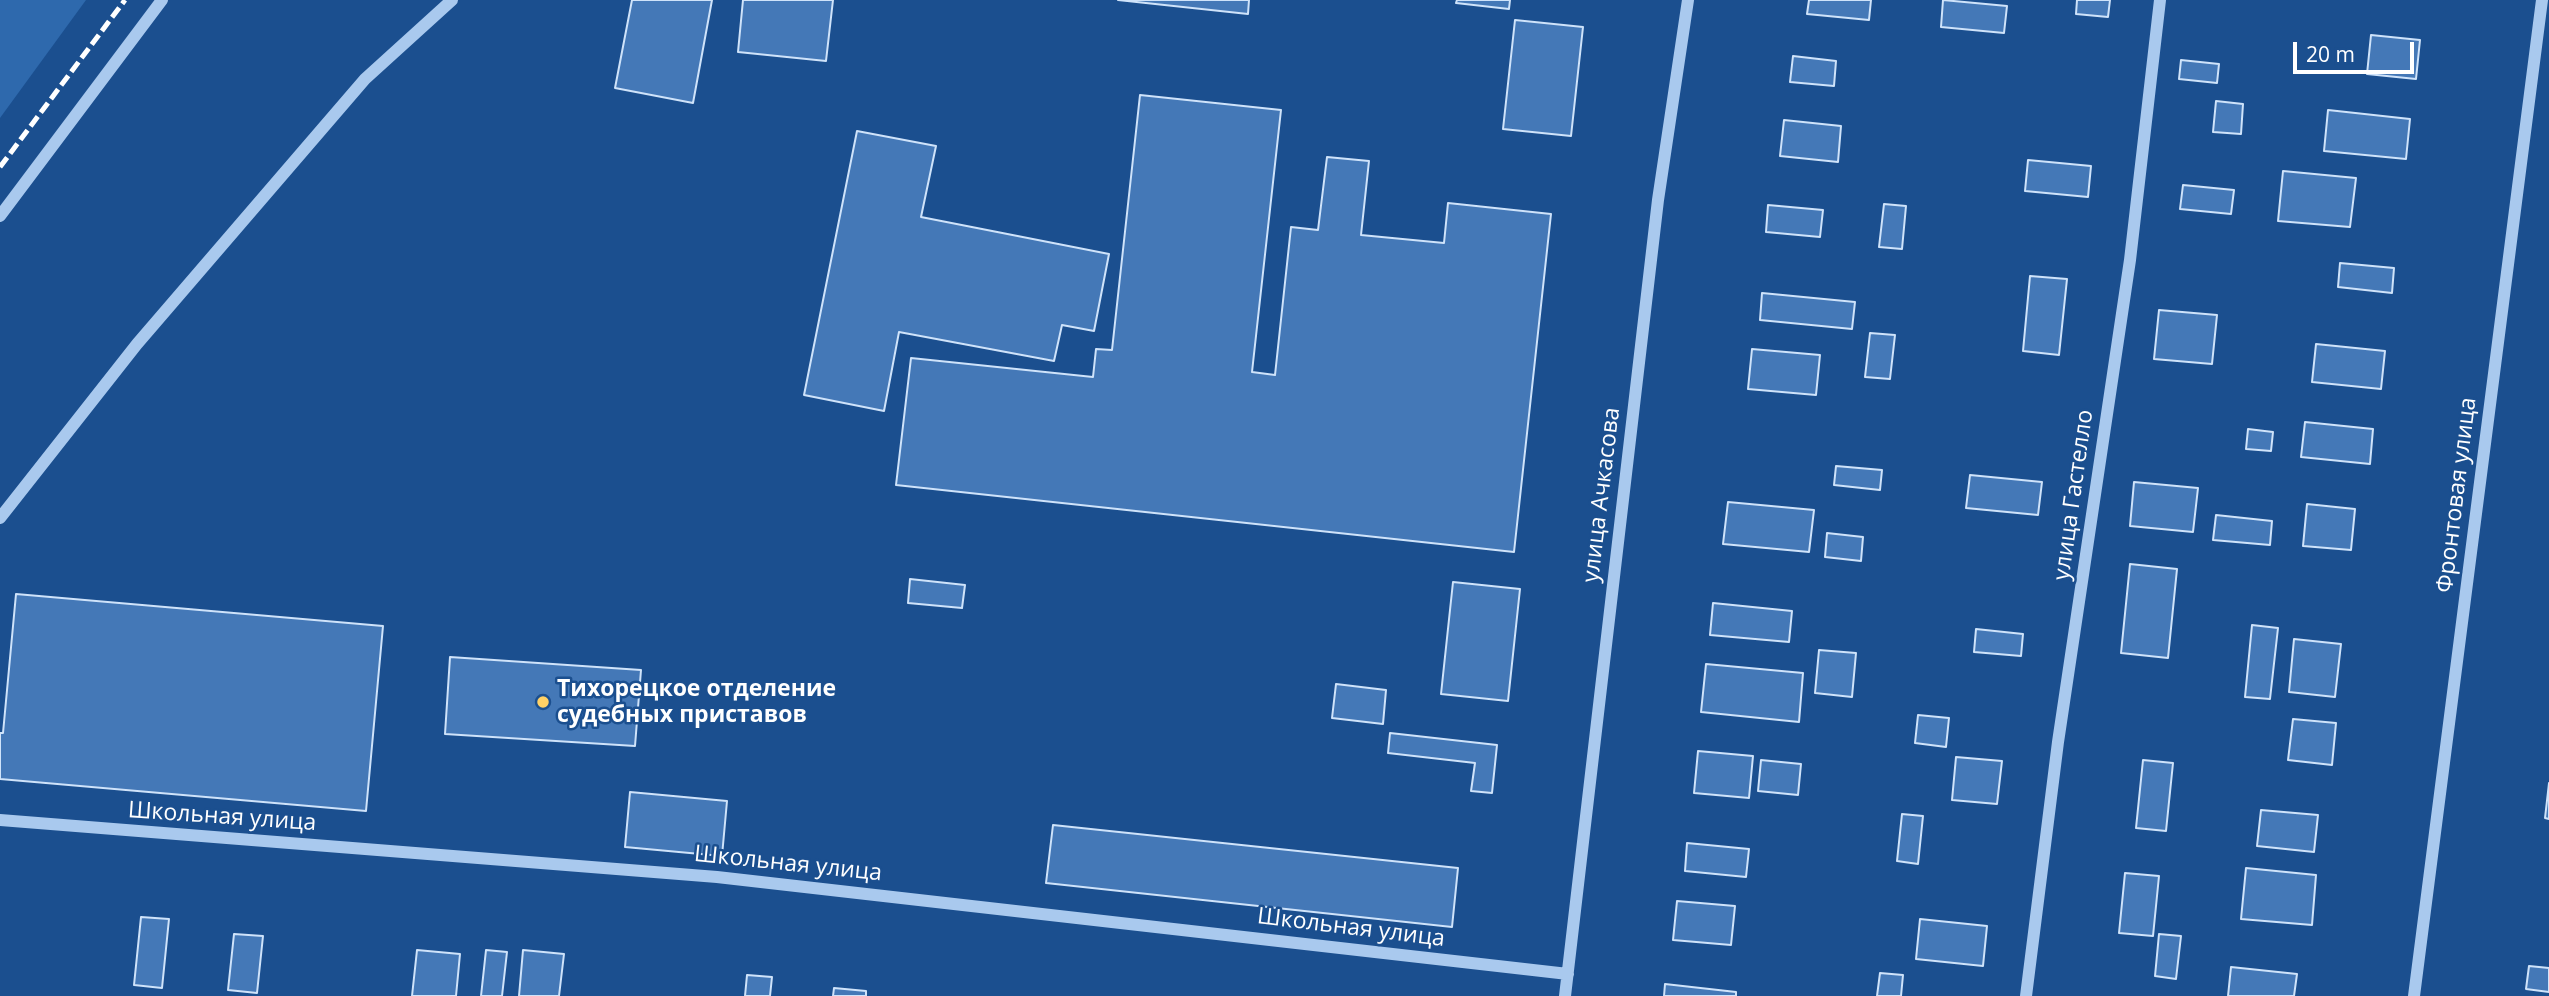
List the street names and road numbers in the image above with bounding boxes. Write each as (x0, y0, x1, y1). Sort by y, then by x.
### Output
street label: Фронтовая улица (2431, 396, 2483, 594)
street label: улица Ачкасова (1578, 406, 1626, 584)
street label: улица Гастелло (2048, 408, 2100, 582)
street label: Школьная улица (127, 797, 317, 837)
street label: Школьная улица (693, 840, 883, 888)
street label: Школьная улица (1256, 903, 1446, 953)

